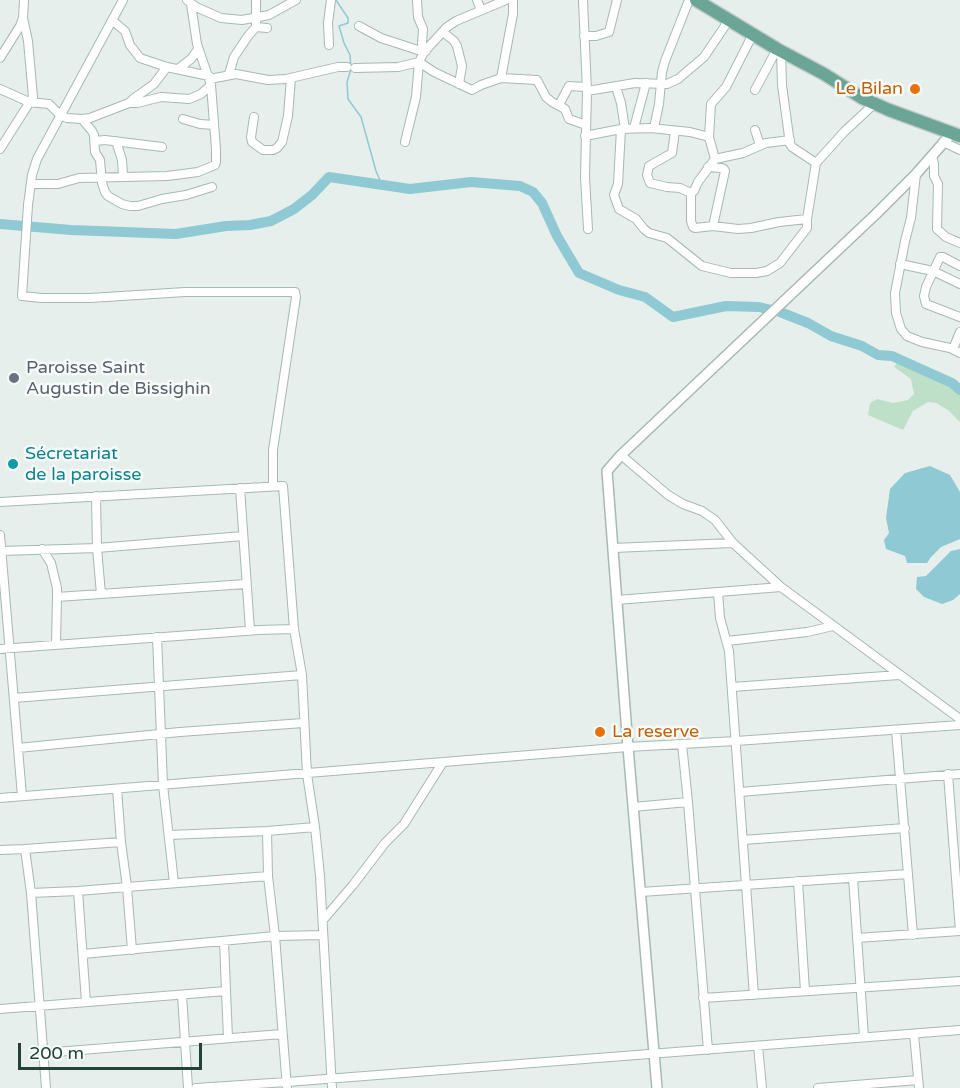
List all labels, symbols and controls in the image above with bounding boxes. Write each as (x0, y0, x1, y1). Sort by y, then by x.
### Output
place label: Le Bilan (835, 78, 903, 100)
marker: Le Bilan (908, 82, 922, 96)
place label: Paroisse Saint Augustin de Bissighin (26, 357, 211, 400)
marker: Paroisse Saint Augustin de Bissighin (7, 371, 21, 385)
place label: Sécretariat de la paroisse (25, 443, 141, 486)
marker: Sécretariat de la paroisse (6, 457, 20, 471)
place label: La reserve (612, 721, 699, 743)
marker: La reserve (593, 725, 607, 739)
scale bar (21, 1031, 206, 1069)
text: 200 m (29, 1042, 84, 1064)

